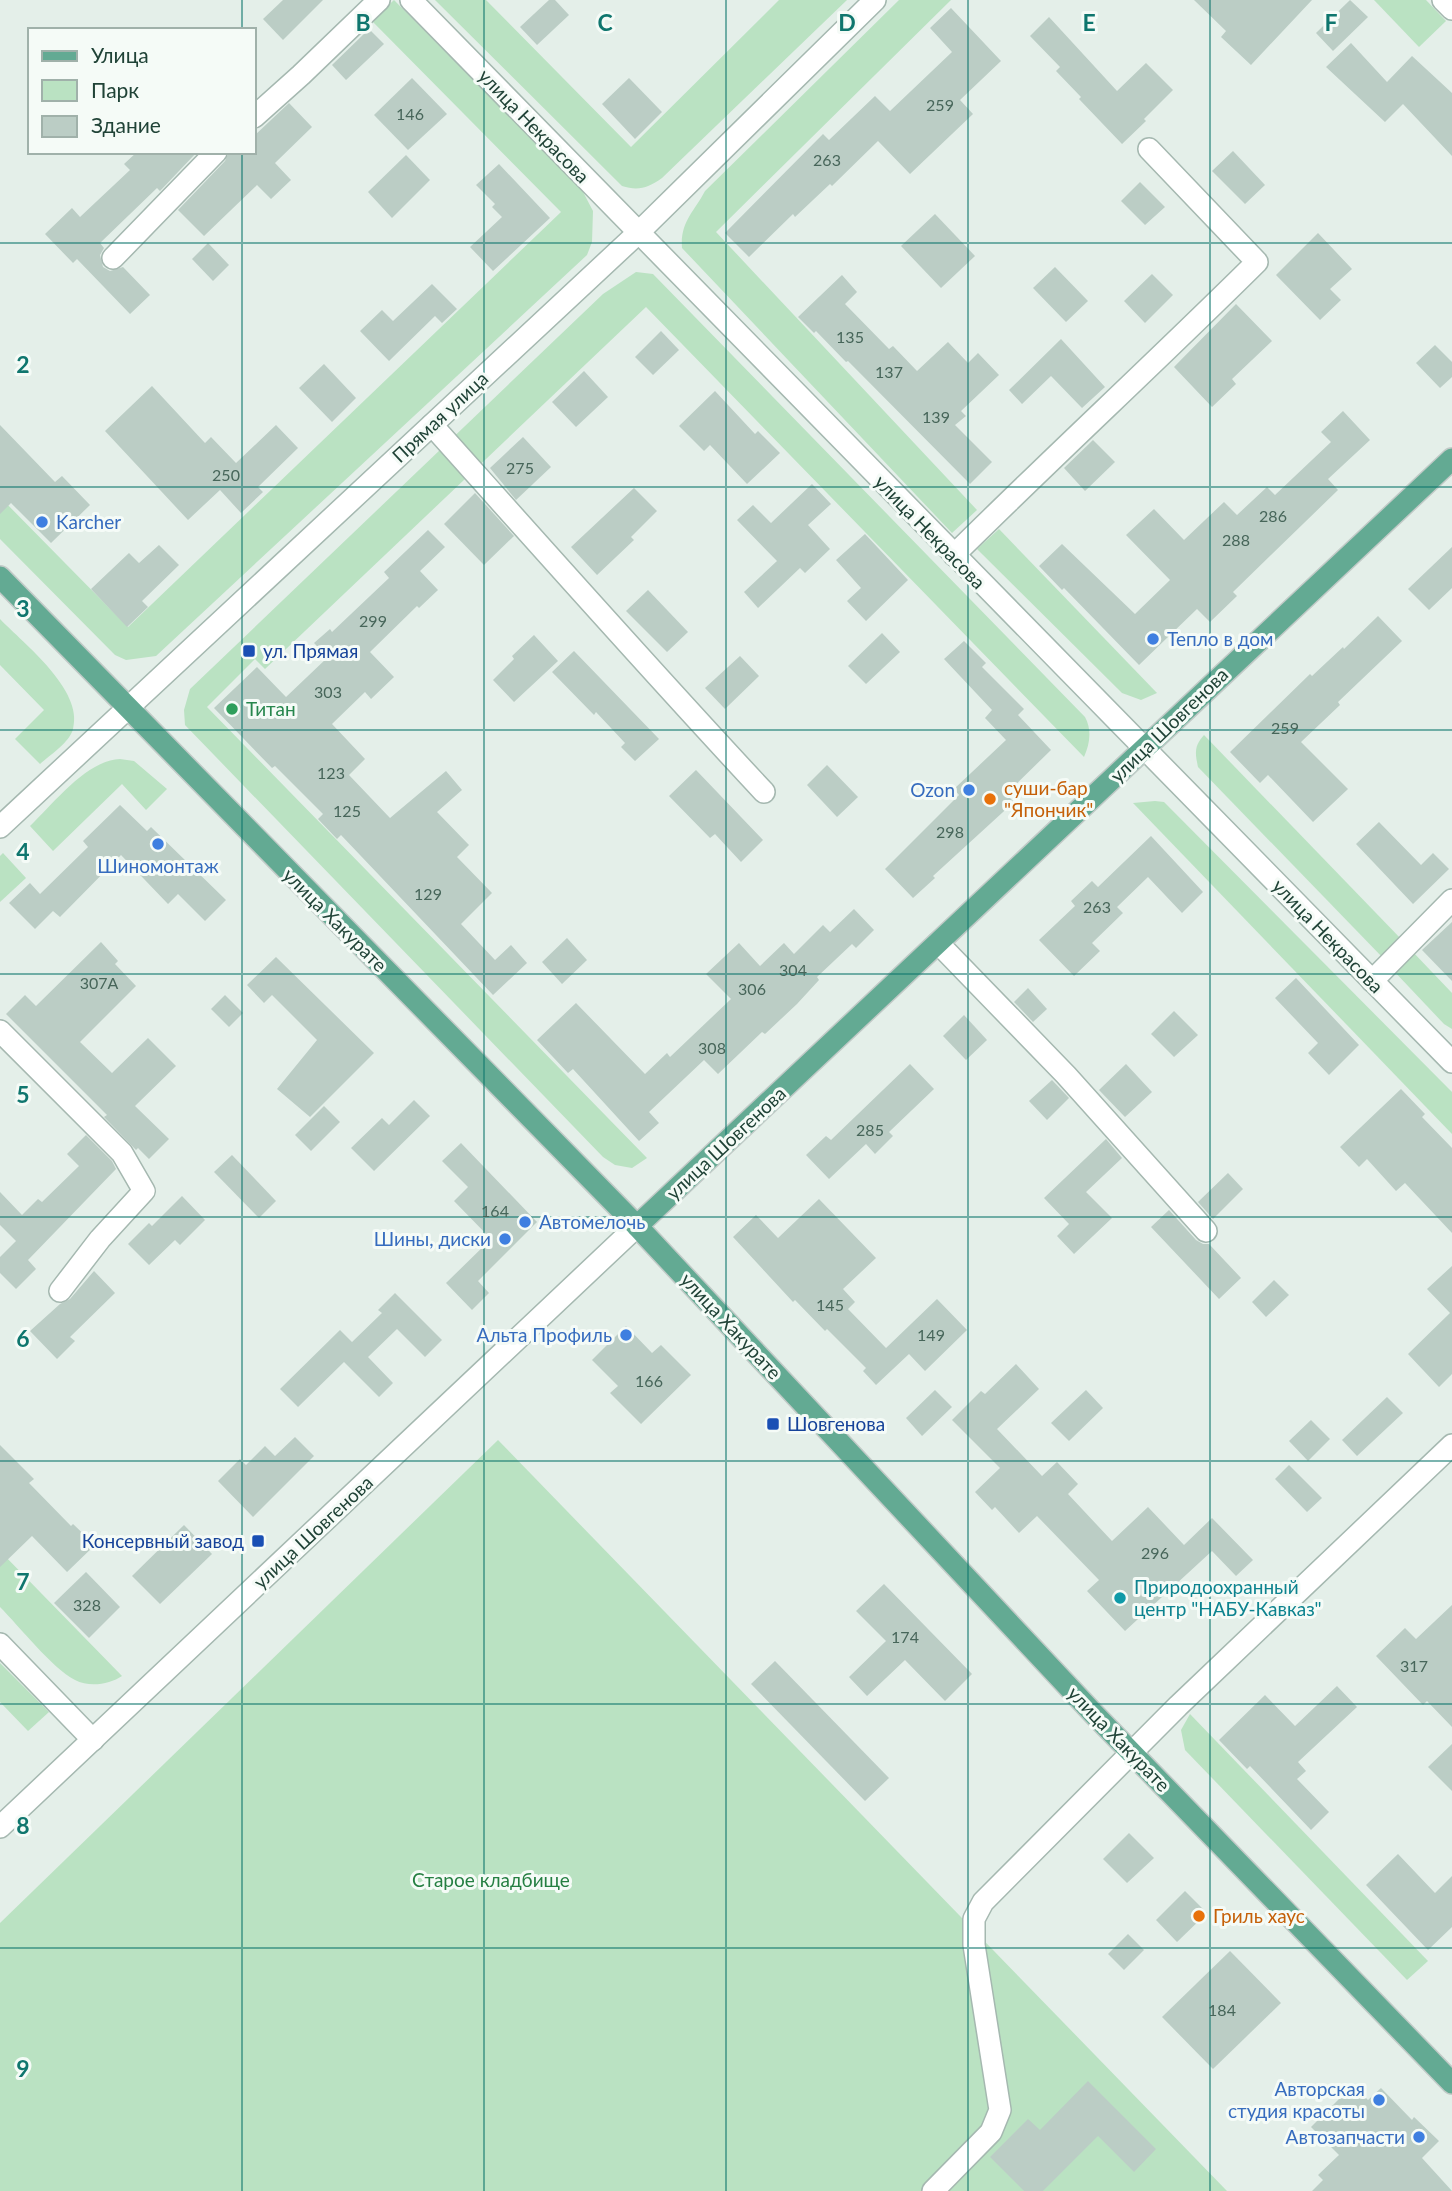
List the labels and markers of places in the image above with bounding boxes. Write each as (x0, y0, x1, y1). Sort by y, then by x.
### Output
place label: Karcher (56, 510, 121, 533)
marker: Karcher (34, 514, 50, 530)
place label: Тепло в дом (1167, 627, 1273, 650)
marker: Тепло в дом (1145, 631, 1161, 647)
place label: ул. Прямая (263, 639, 358, 662)
marker: ул. Прямая (241, 643, 257, 659)
place label: Титан (246, 697, 296, 720)
marker: Титан (224, 701, 240, 717)
place label: суши-бар "Япончик" (1004, 776, 1093, 821)
place label: Ozon (910, 778, 955, 801)
marker: Ozon (961, 782, 977, 798)
marker: суши-бар "Япончик" (982, 791, 998, 807)
marker: Шиномонтаж (150, 836, 166, 852)
place label: Шиномонтаж (97, 854, 219, 877)
place label: Автомелочь (539, 1210, 645, 1233)
marker: Автомелочь (517, 1214, 533, 1230)
place label: Шины, диски (374, 1227, 491, 1250)
marker: Шины, диски (497, 1231, 513, 1247)
place label: Альта Профиль (476, 1323, 612, 1346)
marker: Альта Профиль (618, 1327, 634, 1343)
place label: Шовгенова (787, 1412, 885, 1435)
marker: Шовгенова (765, 1416, 781, 1432)
place label: Консервный завод (82, 1529, 244, 1552)
marker: Консервный завод (250, 1533, 266, 1549)
place label: Природоохранный центр "НАБУ-Кавказ" (1134, 1575, 1322, 1620)
marker: Природоохранный центр "НАБУ-Кавказ" (1112, 1590, 1128, 1606)
place label: Гриль хаус (1213, 1904, 1305, 1927)
marker: Гриль хаус (1191, 1908, 1207, 1924)
place label: Авторская студия красоты (1228, 2077, 1365, 2122)
marker: Авторская студия красоты (1371, 2092, 1387, 2108)
place label: Автозапчасти (1286, 2125, 1405, 2148)
marker: Автозапчасти (1411, 2129, 1427, 2145)

